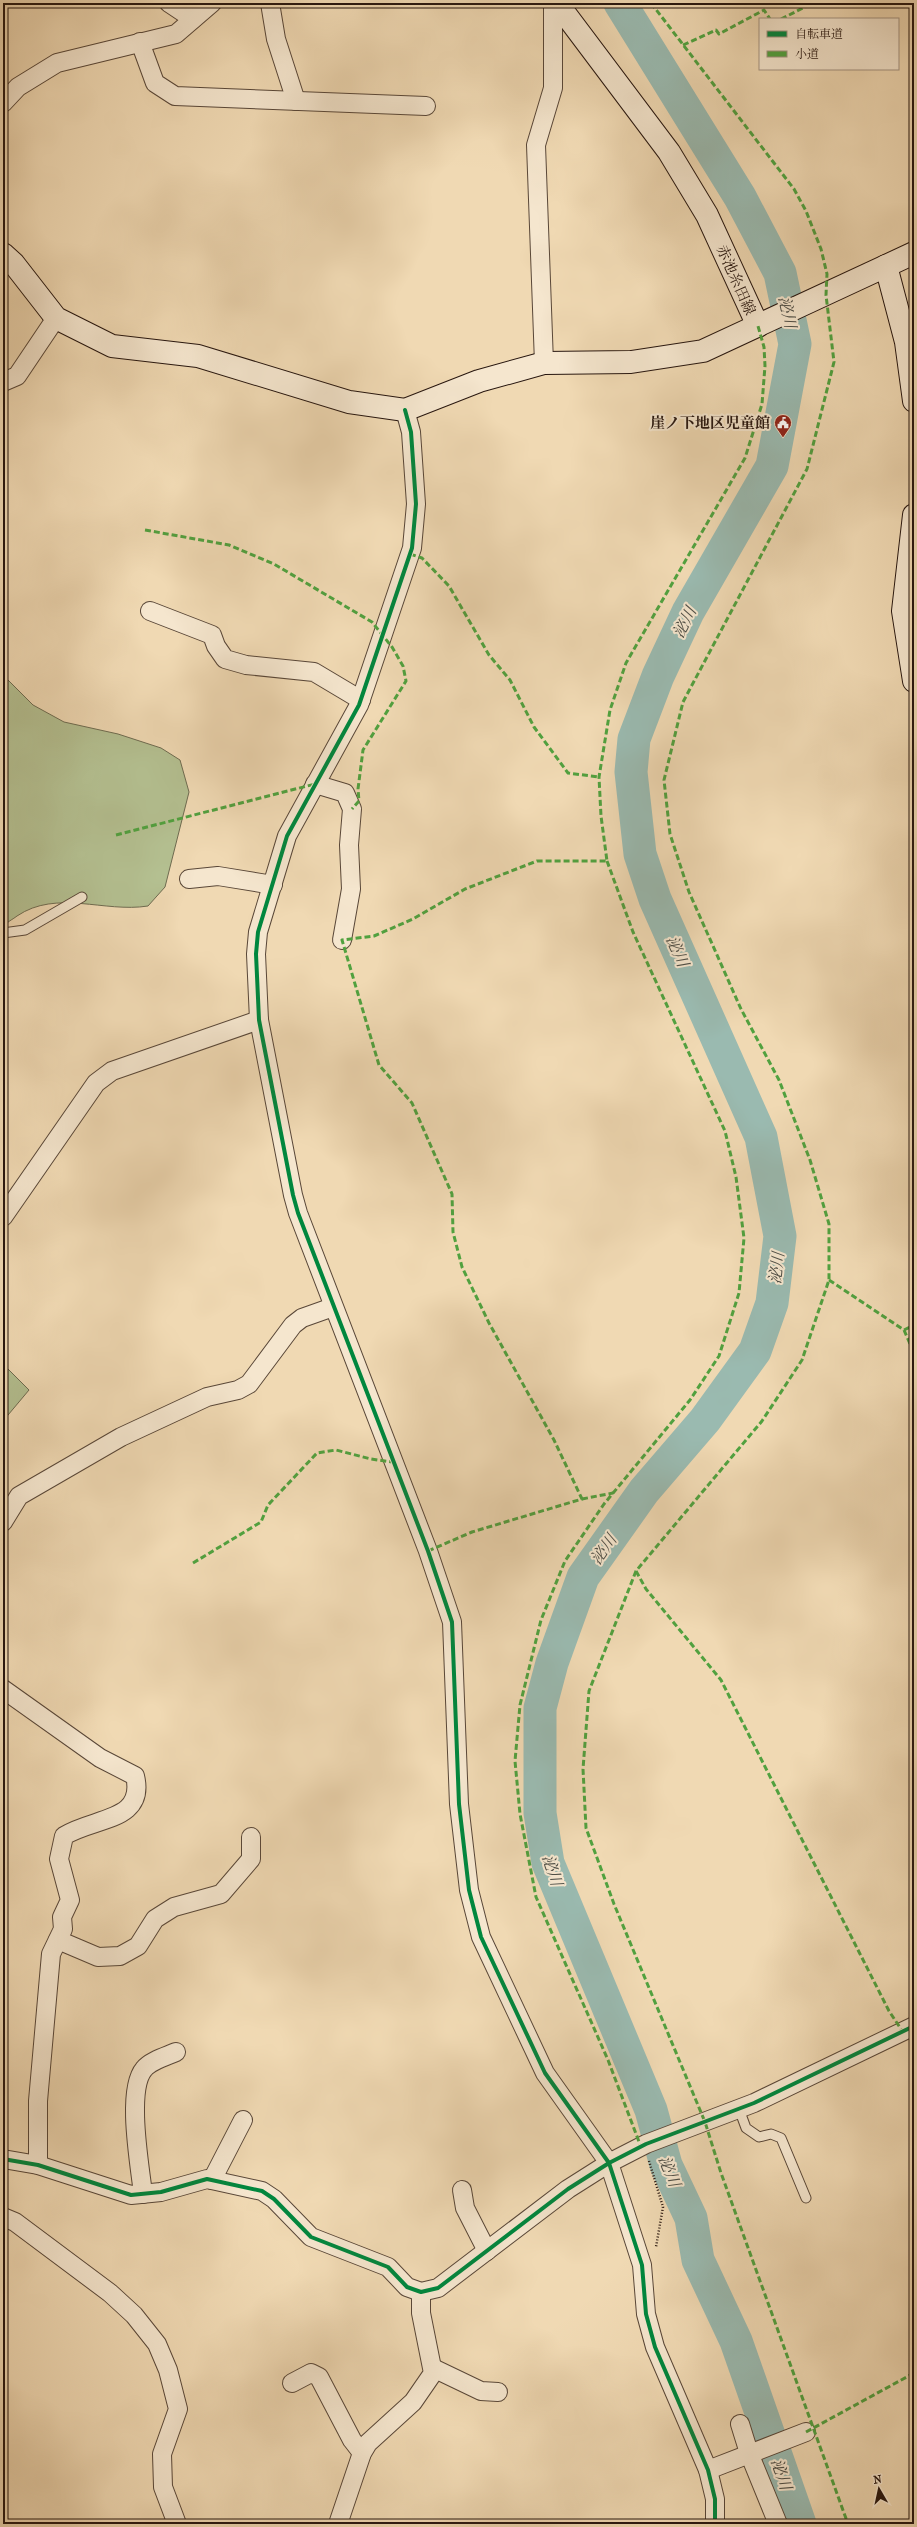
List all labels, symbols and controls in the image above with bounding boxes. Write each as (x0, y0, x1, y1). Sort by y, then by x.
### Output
legend (759, 18, 899, 70)
text: 自転車道 (795, 27, 843, 41)
text: 小道 (795, 47, 819, 61)
street label: 赤池糸田線 (713, 242, 759, 318)
water label: 泌川 (775, 294, 801, 332)
public building icon: 崖ノ下地区児童館 (773, 413, 793, 438)
place label: 崖ノ下地区児童館 (650, 414, 770, 432)
water label: 泌川 (669, 602, 701, 641)
water label: 泌川 (662, 933, 694, 972)
water label: 泌川 (765, 1249, 788, 1285)
water label: 泌川 (586, 1529, 622, 1568)
water label: 泌川 (539, 1852, 567, 1890)
water label: 泌川 (655, 2153, 685, 2191)
water label: 泌川 (767, 2456, 796, 2494)
north arrow (859, 2469, 899, 2509)
text: N (872, 2472, 883, 2487)

